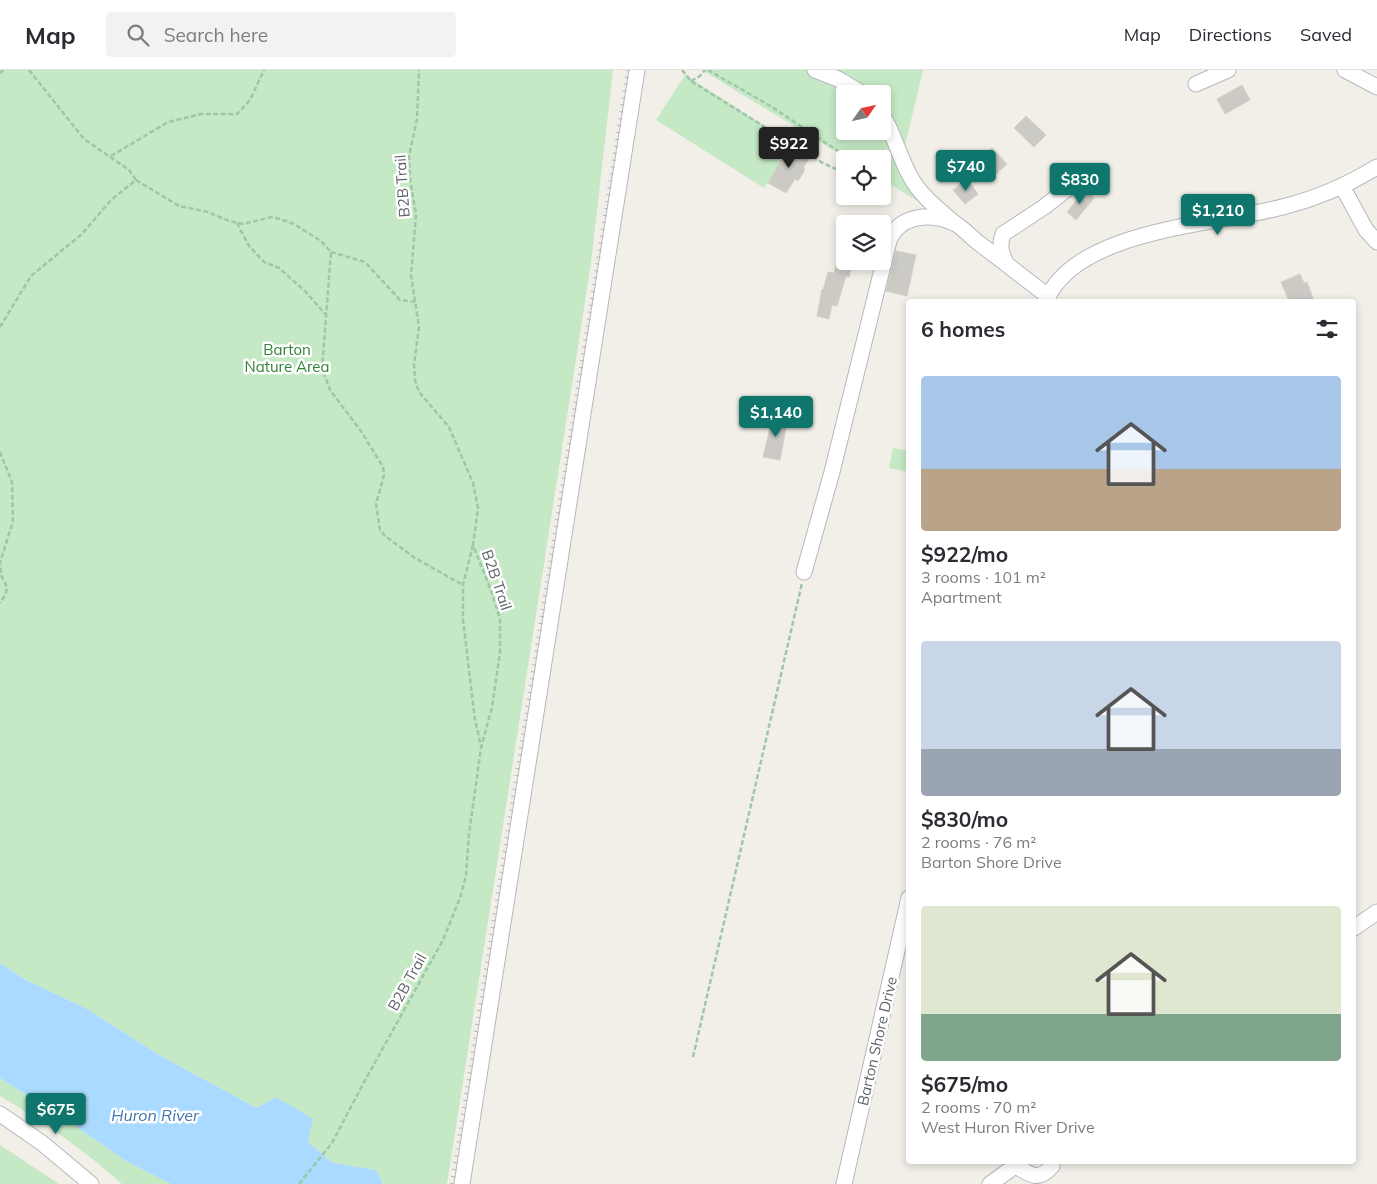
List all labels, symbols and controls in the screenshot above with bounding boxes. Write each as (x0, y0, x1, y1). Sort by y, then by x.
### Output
search box (106, 12, 456, 57)
text: Map (25, 20, 76, 50)
icon: search (124, 21, 152, 49)
text: Search here (164, 23, 268, 47)
text: Map (1124, 23, 1161, 46)
text: Directions (1189, 23, 1272, 46)
text: Saved (1300, 23, 1352, 46)
north arrow (836, 85, 891, 140)
map controls (836, 85, 891, 270)
pin: $922 (759, 126, 819, 169)
text: $922 (770, 133, 808, 153)
button: locate (836, 150, 891, 205)
pin: $740 (936, 150, 996, 192)
street label: B2B Trail (390, 154, 414, 218)
text: $740 (947, 156, 985, 176)
pin: $830 (1050, 162, 1110, 205)
text: $830 (1061, 169, 1099, 189)
pin: $1,210 (1177, 194, 1259, 236)
text: $1,210 (1192, 200, 1244, 220)
button: layers (836, 215, 891, 270)
icon: filters (1313, 315, 1341, 343)
text: 6 homes (921, 316, 1005, 342)
park label: Barton Nature Area (244, 340, 330, 376)
pin: $1,140 (735, 396, 817, 438)
text: $1,140 (750, 402, 802, 422)
icon: home (1086, 409, 1176, 499)
text: $922/mo (921, 541, 1008, 567)
street label: B2B Trail (478, 547, 516, 613)
text: 3 rooms · 101 m² (921, 567, 1046, 587)
text: Apartment (921, 587, 1002, 607)
icon: home (1086, 674, 1176, 764)
text: $830/mo (921, 806, 1008, 832)
text: 2 rooms · 76 m² (921, 832, 1036, 852)
text: Barton Shore Drive (921, 852, 1062, 872)
icon: home (1086, 939, 1176, 1029)
street label: B2B Trail (383, 950, 431, 1014)
street label: Barton Shore Drive (853, 975, 901, 1107)
text: $675/mo (921, 1071, 1008, 1097)
pin: $675 (26, 1092, 86, 1135)
text: 2 rooms · 70 m² (921, 1097, 1036, 1117)
text: $675 (37, 1099, 75, 1119)
water label: Huron River (111, 1105, 200, 1125)
text: West Huron River Drive (921, 1117, 1095, 1137)

